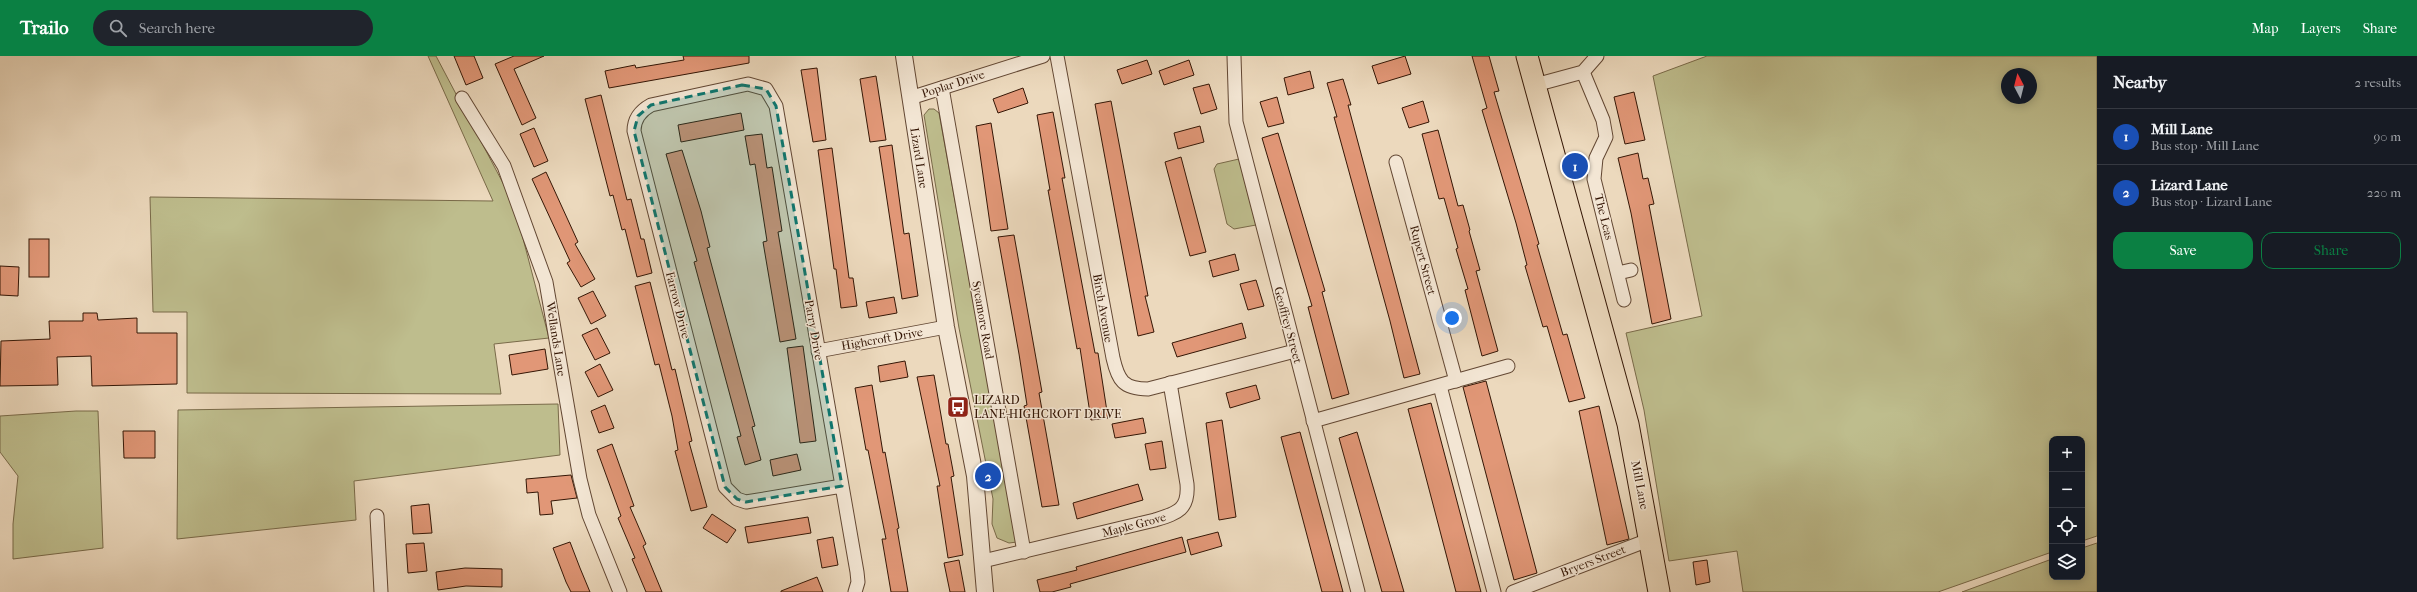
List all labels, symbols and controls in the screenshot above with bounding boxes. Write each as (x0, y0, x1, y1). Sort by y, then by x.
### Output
search box (93, 10, 373, 46)
text: Trailo (20, 17, 69, 39)
icon: search (107, 17, 129, 39)
text: Search here (139, 19, 215, 37)
text: Map (2252, 20, 2279, 37)
text: Layers (2301, 20, 2341, 37)
text: Share (2363, 20, 2397, 37)
street label: Poplar Drive (920, 67, 986, 101)
north arrow (2001, 68, 2037, 104)
text: Nearby (2113, 72, 2167, 92)
text: 2 results (2355, 75, 2401, 90)
text: Mill Lane (2151, 120, 2213, 138)
street label: Lizard Lane (907, 127, 931, 189)
text: 1 (2124, 129, 2128, 144)
text: 90 m (2373, 129, 2401, 144)
text: Bus stop · Mill Lane (2151, 138, 2259, 153)
pin: 1 (1562, 151, 1588, 181)
text: Lizard Lane (2151, 176, 2228, 194)
text: 2 (2123, 185, 2129, 200)
text: 220 m (2367, 185, 2401, 200)
street label: The Leas (1592, 193, 1617, 242)
text: Bus stop · Lizard Lane (2151, 194, 2272, 209)
street label: Rupert Street (1407, 224, 1439, 297)
button: Save (2113, 232, 2253, 269)
button: Share (2261, 232, 2401, 269)
street label: Farrow Drive (663, 270, 693, 340)
street label: Birch Avenue (1090, 272, 1116, 344)
street label: Sycamore Road (969, 280, 997, 361)
street label: Geoffrey Street (1271, 285, 1305, 366)
street label: Parry Drive (802, 299, 826, 361)
street label: Wellands Lane (543, 300, 569, 377)
your location (1442, 308, 1462, 328)
street label: Highcroft Drive (840, 325, 924, 353)
place label: LIZARD LANE-HIGHCROFT DRIVE (974, 393, 1121, 421)
bus stop icon: LIZARD LANE-HIGHCROFT DRIVE (945, 394, 971, 420)
map controls (2049, 436, 2085, 580)
button: + (2049, 436, 2085, 472)
street label: Mill Lane (1628, 459, 1652, 511)
pin: 2 (975, 461, 1001, 491)
button: − (2049, 472, 2085, 508)
button: locate (2049, 508, 2085, 544)
street label: Maple Grove (1100, 510, 1168, 540)
street label: Bryers Street (1558, 542, 1628, 580)
button: layers (2049, 544, 2085, 580)

